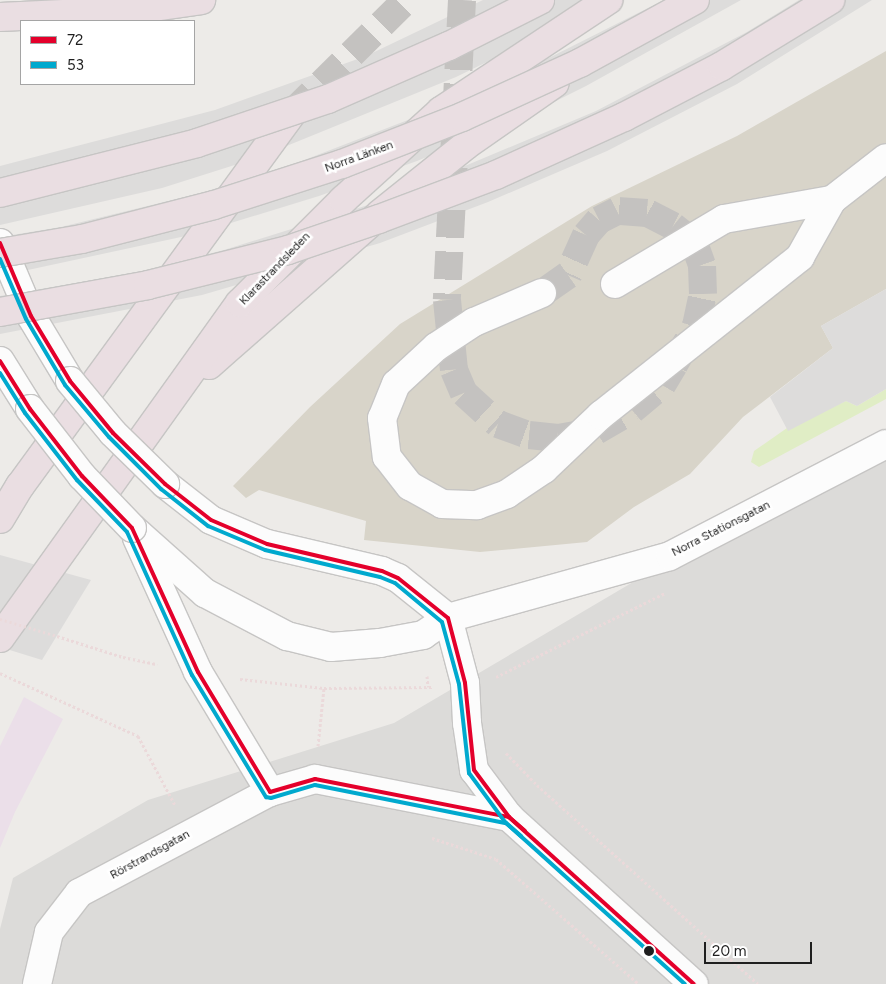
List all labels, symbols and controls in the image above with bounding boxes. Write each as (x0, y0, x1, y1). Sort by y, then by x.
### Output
legend (20, 20, 195, 85)
text: 72 (67, 31, 83, 49)
text: 53 (67, 56, 84, 74)
street label: Norra Länken (323, 138, 395, 176)
street label: Klarastrandsleden (237, 230, 313, 308)
street label: Norra Stationsgatan (669, 498, 773, 560)
street label: Rörstrandsgatan (108, 827, 192, 883)
scale bar (706, 932, 814, 964)
text: 20 m (712, 942, 746, 960)
unlabelled marker (644, 946, 654, 956)

